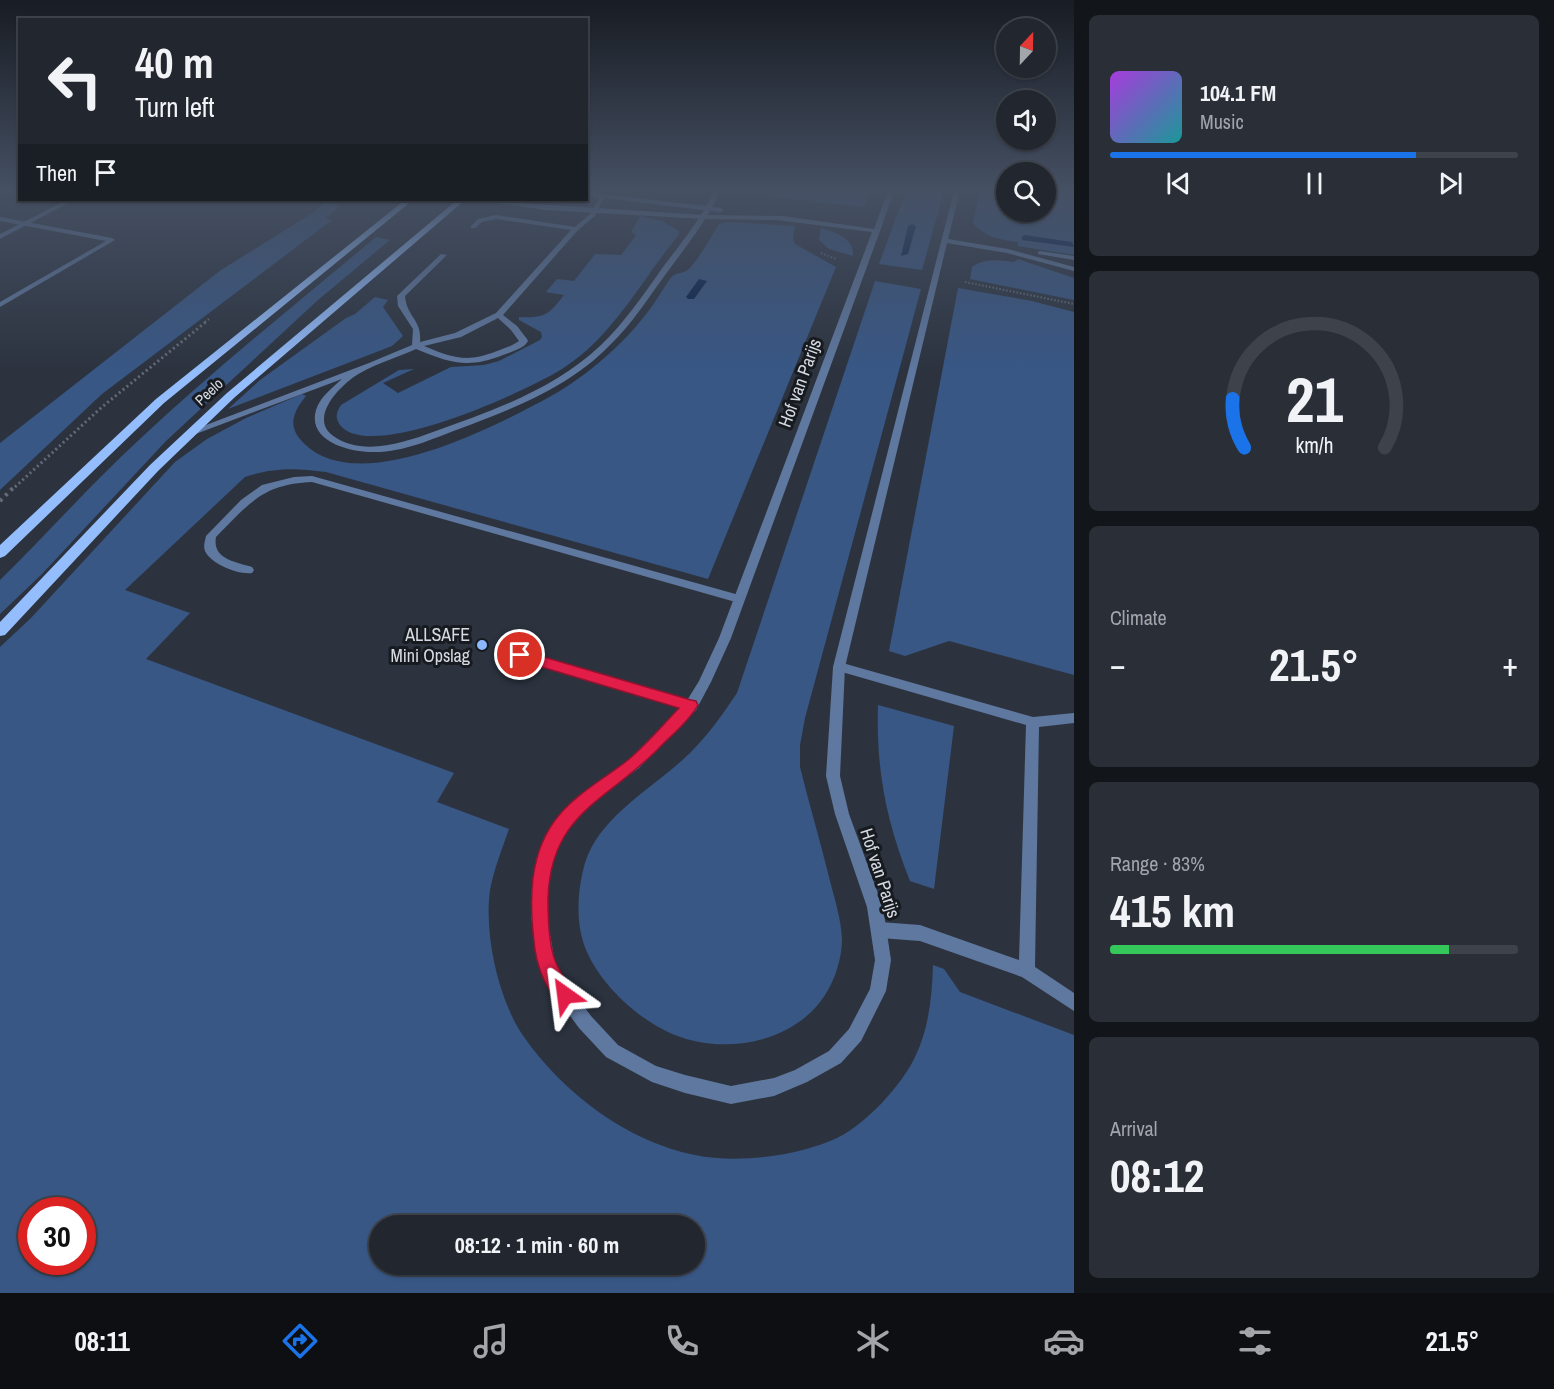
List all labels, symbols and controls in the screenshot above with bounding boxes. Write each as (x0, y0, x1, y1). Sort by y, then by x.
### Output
north arrow (996, 18, 1056, 78)
map controls (996, 18, 1056, 222)
text: 40 m (135, 35, 214, 91)
icon: left (36, 42, 114, 120)
text: 104.1 FM (1200, 78, 1276, 108)
text: Turn left (135, 89, 214, 125)
button: sound (996, 90, 1056, 150)
text: Music (1200, 108, 1244, 135)
icon: arrive (89, 156, 122, 189)
text: Then (36, 158, 77, 188)
button: search (996, 162, 1056, 222)
icon: previous (1162, 167, 1195, 200)
icon: pause (1298, 167, 1331, 200)
icon: next (1434, 167, 1467, 200)
street label: Hof van Parijs (772, 335, 827, 431)
text: 21 (1286, 357, 1343, 441)
street label: Peelo (190, 373, 227, 410)
text: km/h (1295, 431, 1333, 460)
text: Climate (1110, 604, 1167, 631)
place label: ALLSAFE Mini Opslag (390, 622, 471, 668)
pin (494, 629, 545, 680)
text: 21.5° (1269, 634, 1359, 695)
marker: ALLSAFE Mini Opslag (475, 638, 489, 652)
icon: arrive (503, 638, 536, 671)
text: − (1110, 642, 1126, 686)
text: + (1502, 642, 1518, 686)
street label: Hof van Parijs (854, 825, 907, 921)
text: Range · 83% (1110, 850, 1205, 877)
text: 415 km (1110, 880, 1235, 941)
position arrow (533, 963, 597, 1027)
text: Arrival (1110, 1115, 1157, 1142)
text: 08:12 (1110, 1145, 1204, 1206)
speed limit sign: 30 (18, 1197, 96, 1275)
text: 08:12 · 1 min · 60 m (455, 1230, 619, 1260)
icon: directions (279, 1320, 321, 1362)
icon: music (470, 1320, 512, 1362)
icon: phone (661, 1320, 703, 1362)
icon: climate (852, 1320, 894, 1362)
icon: car (1043, 1320, 1085, 1362)
icon: filters (1234, 1320, 1276, 1362)
text: 08:11 (75, 1323, 130, 1359)
text: 21.5° (1425, 1323, 1479, 1359)

